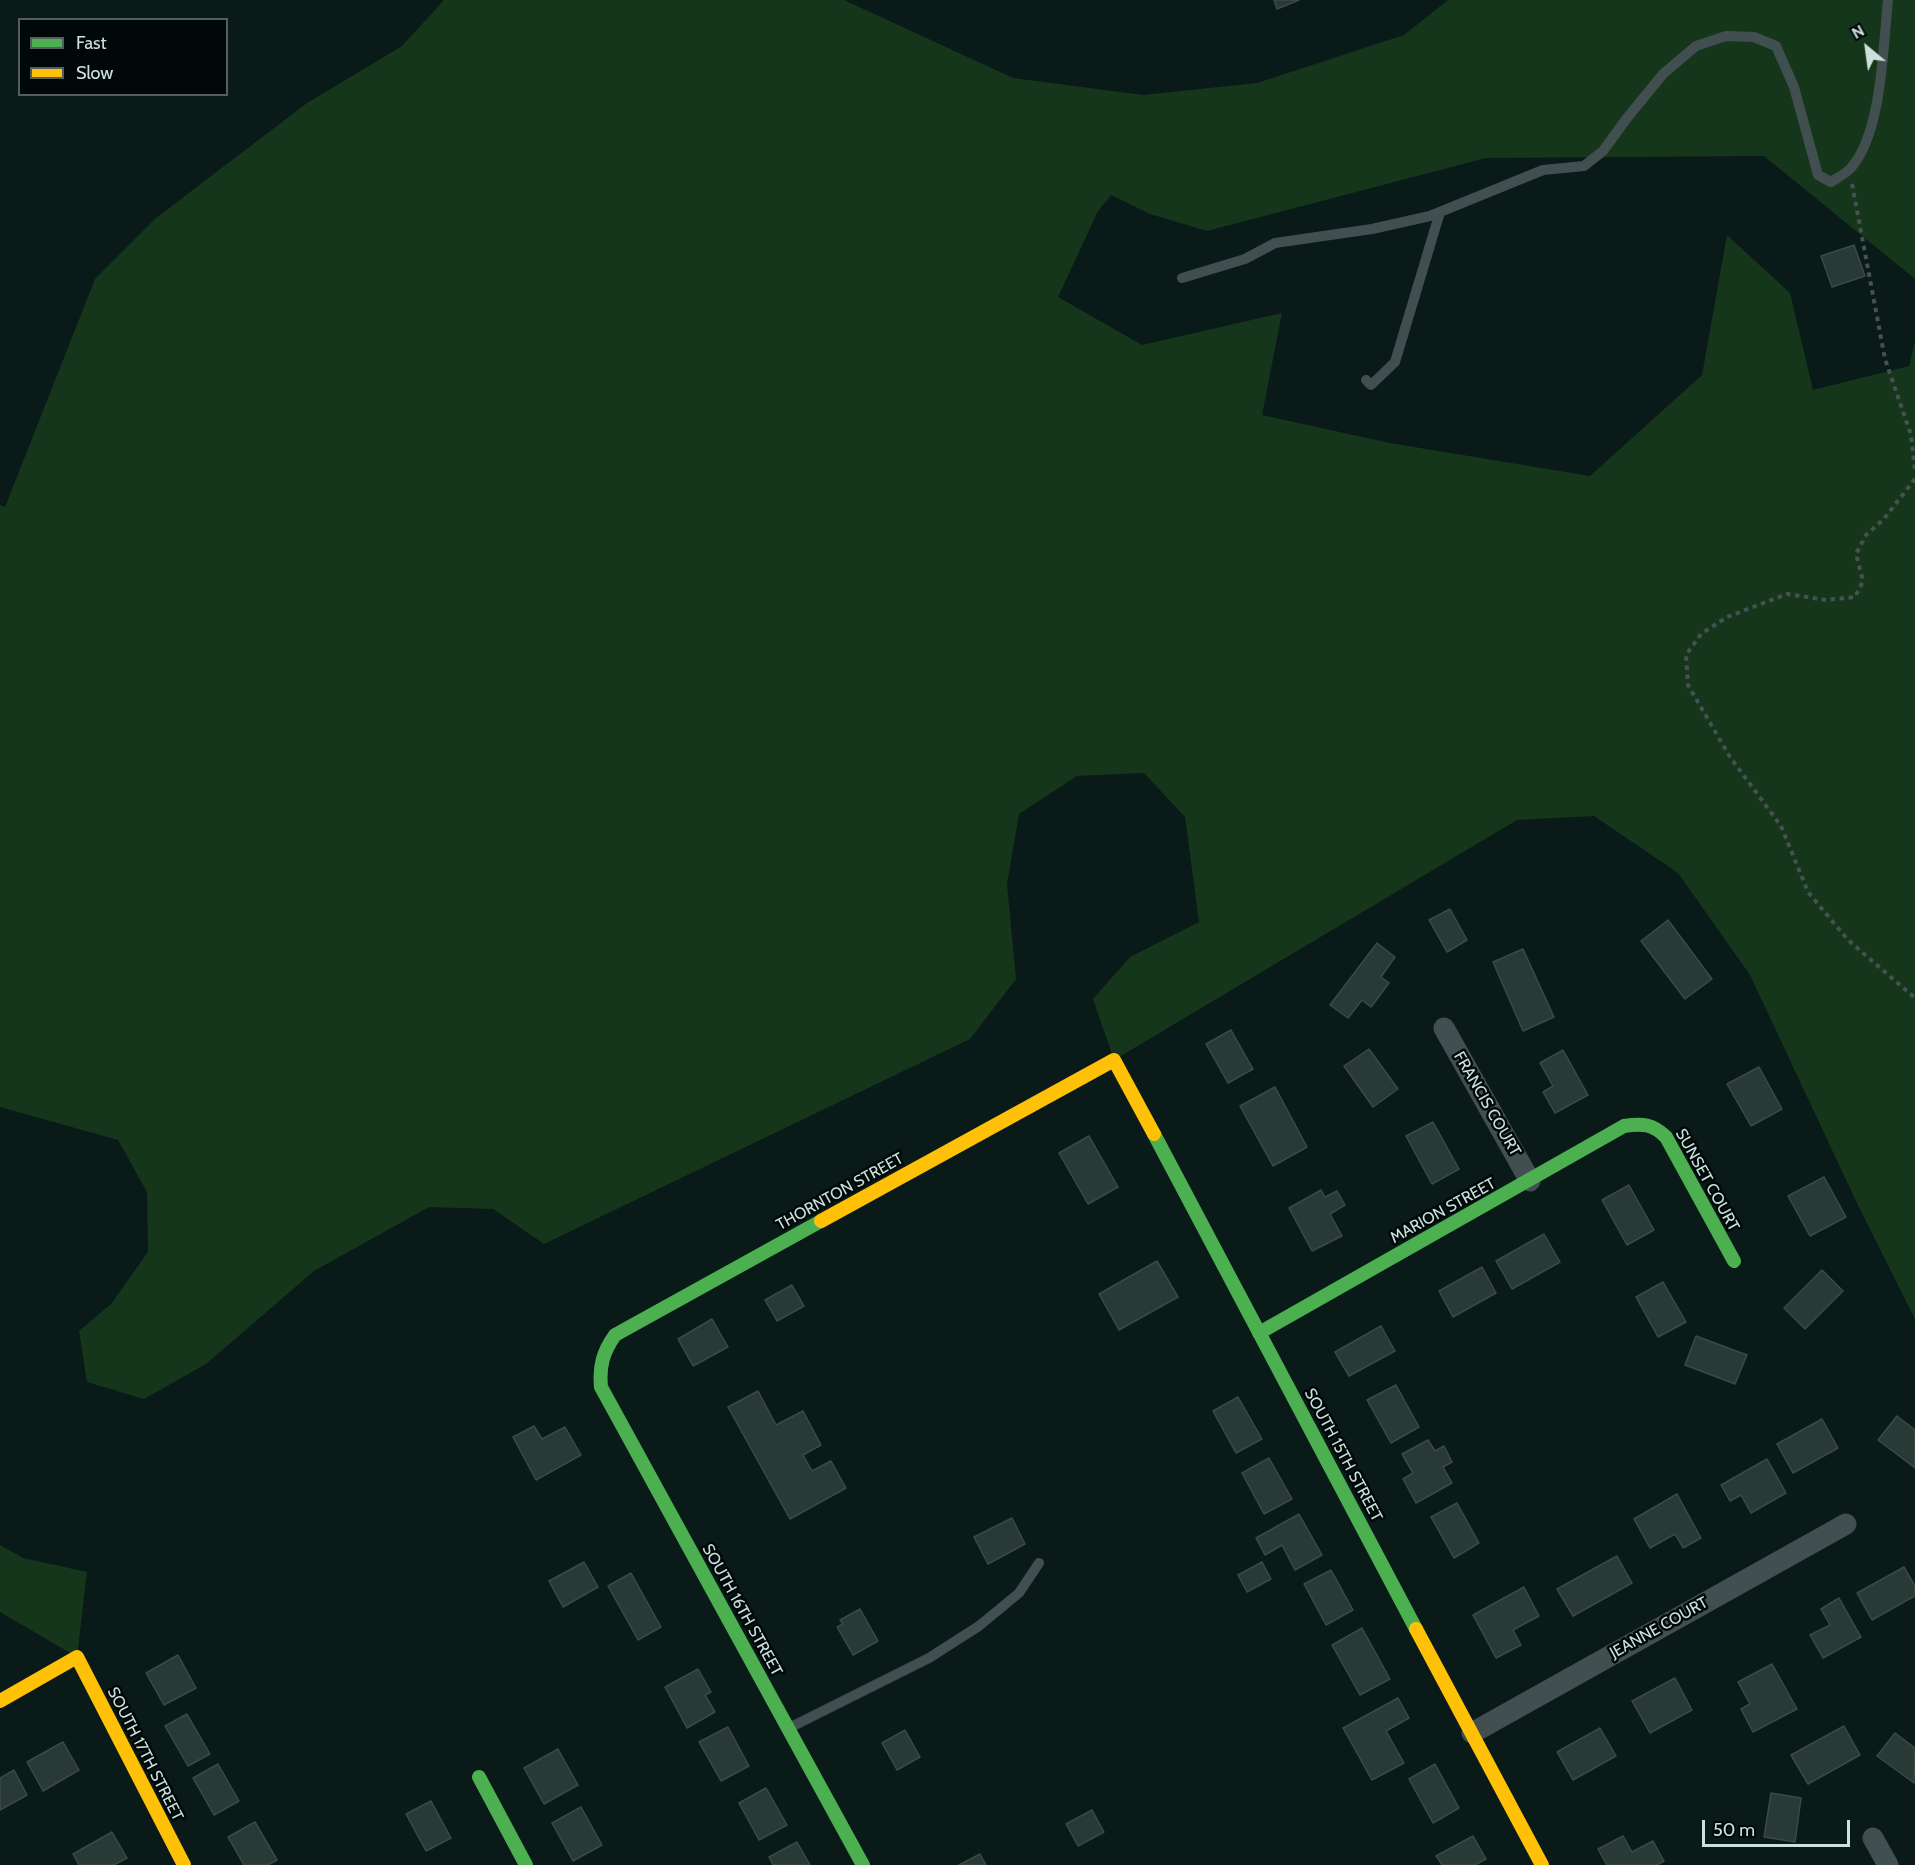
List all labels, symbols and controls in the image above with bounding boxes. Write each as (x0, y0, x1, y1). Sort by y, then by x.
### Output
legend (18, 18, 228, 96)
north arrow (1837, 18, 1897, 78)
text: N (1848, 21, 1868, 43)
text: Fast (76, 32, 107, 54)
text: Slow (76, 62, 113, 84)
street label: FRANCIS COURT (1449, 1048, 1525, 1160)
street label: SUNSET COURT (1671, 1125, 1743, 1235)
street label: THORNTON STREET (773, 1149, 907, 1235)
street label: MARION STREET (1387, 1174, 1499, 1248)
street label: SOUTH 15TH STREET (1300, 1385, 1386, 1525)
street label: SOUTH 16TH STREET (698, 1541, 786, 1679)
street label: JEANNE COURT (1607, 1593, 1711, 1663)
street label: SOUTH 17TH STREET (103, 1684, 187, 1824)
scale bar (1705, 1808, 1854, 1846)
text: 50 m (1713, 1819, 1755, 1841)

